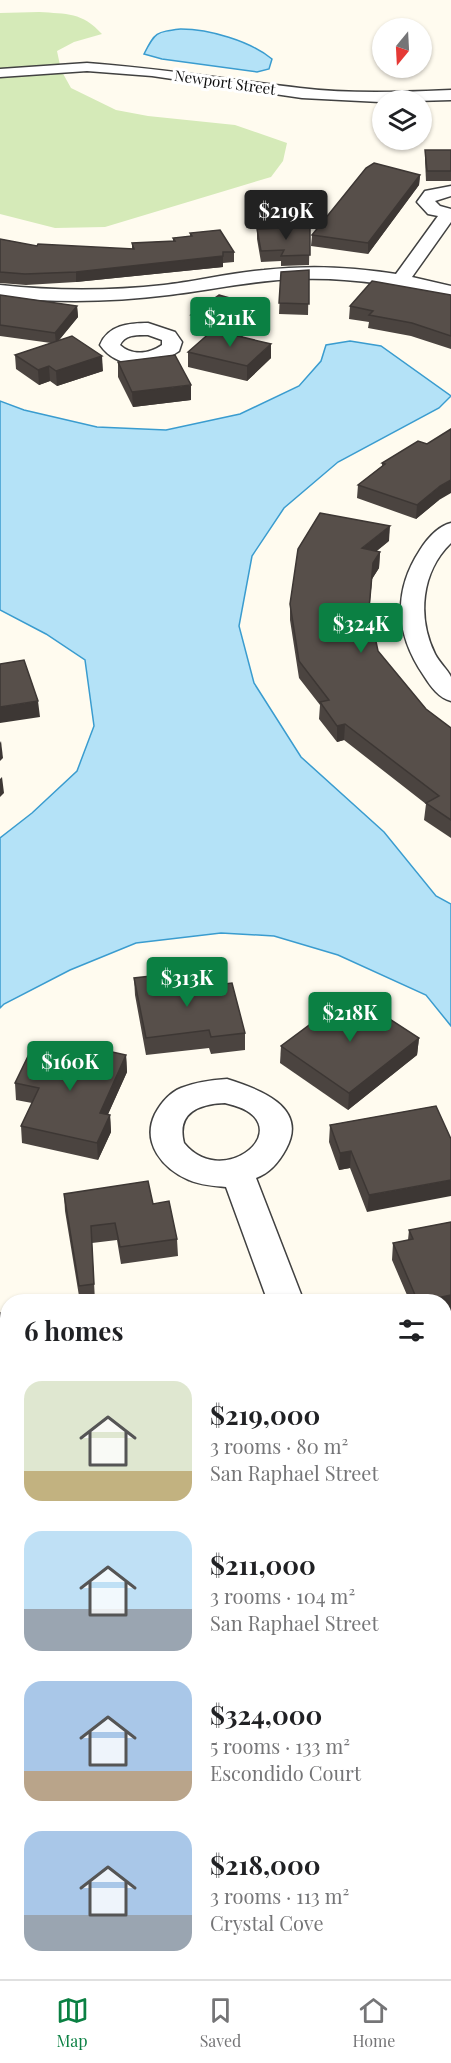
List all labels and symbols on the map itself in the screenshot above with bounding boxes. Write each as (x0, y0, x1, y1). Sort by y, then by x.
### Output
north arrow (372, 18, 432, 78)
street label: Newport Street (173, 65, 278, 99)
pin: $219K (244, 190, 328, 241)
pin: $211K (188, 297, 272, 348)
pin: $324K (319, 603, 403, 654)
pin: $313K (145, 957, 229, 1008)
pin: $218K (308, 992, 392, 1043)
pin: $160K (28, 1041, 112, 1092)

